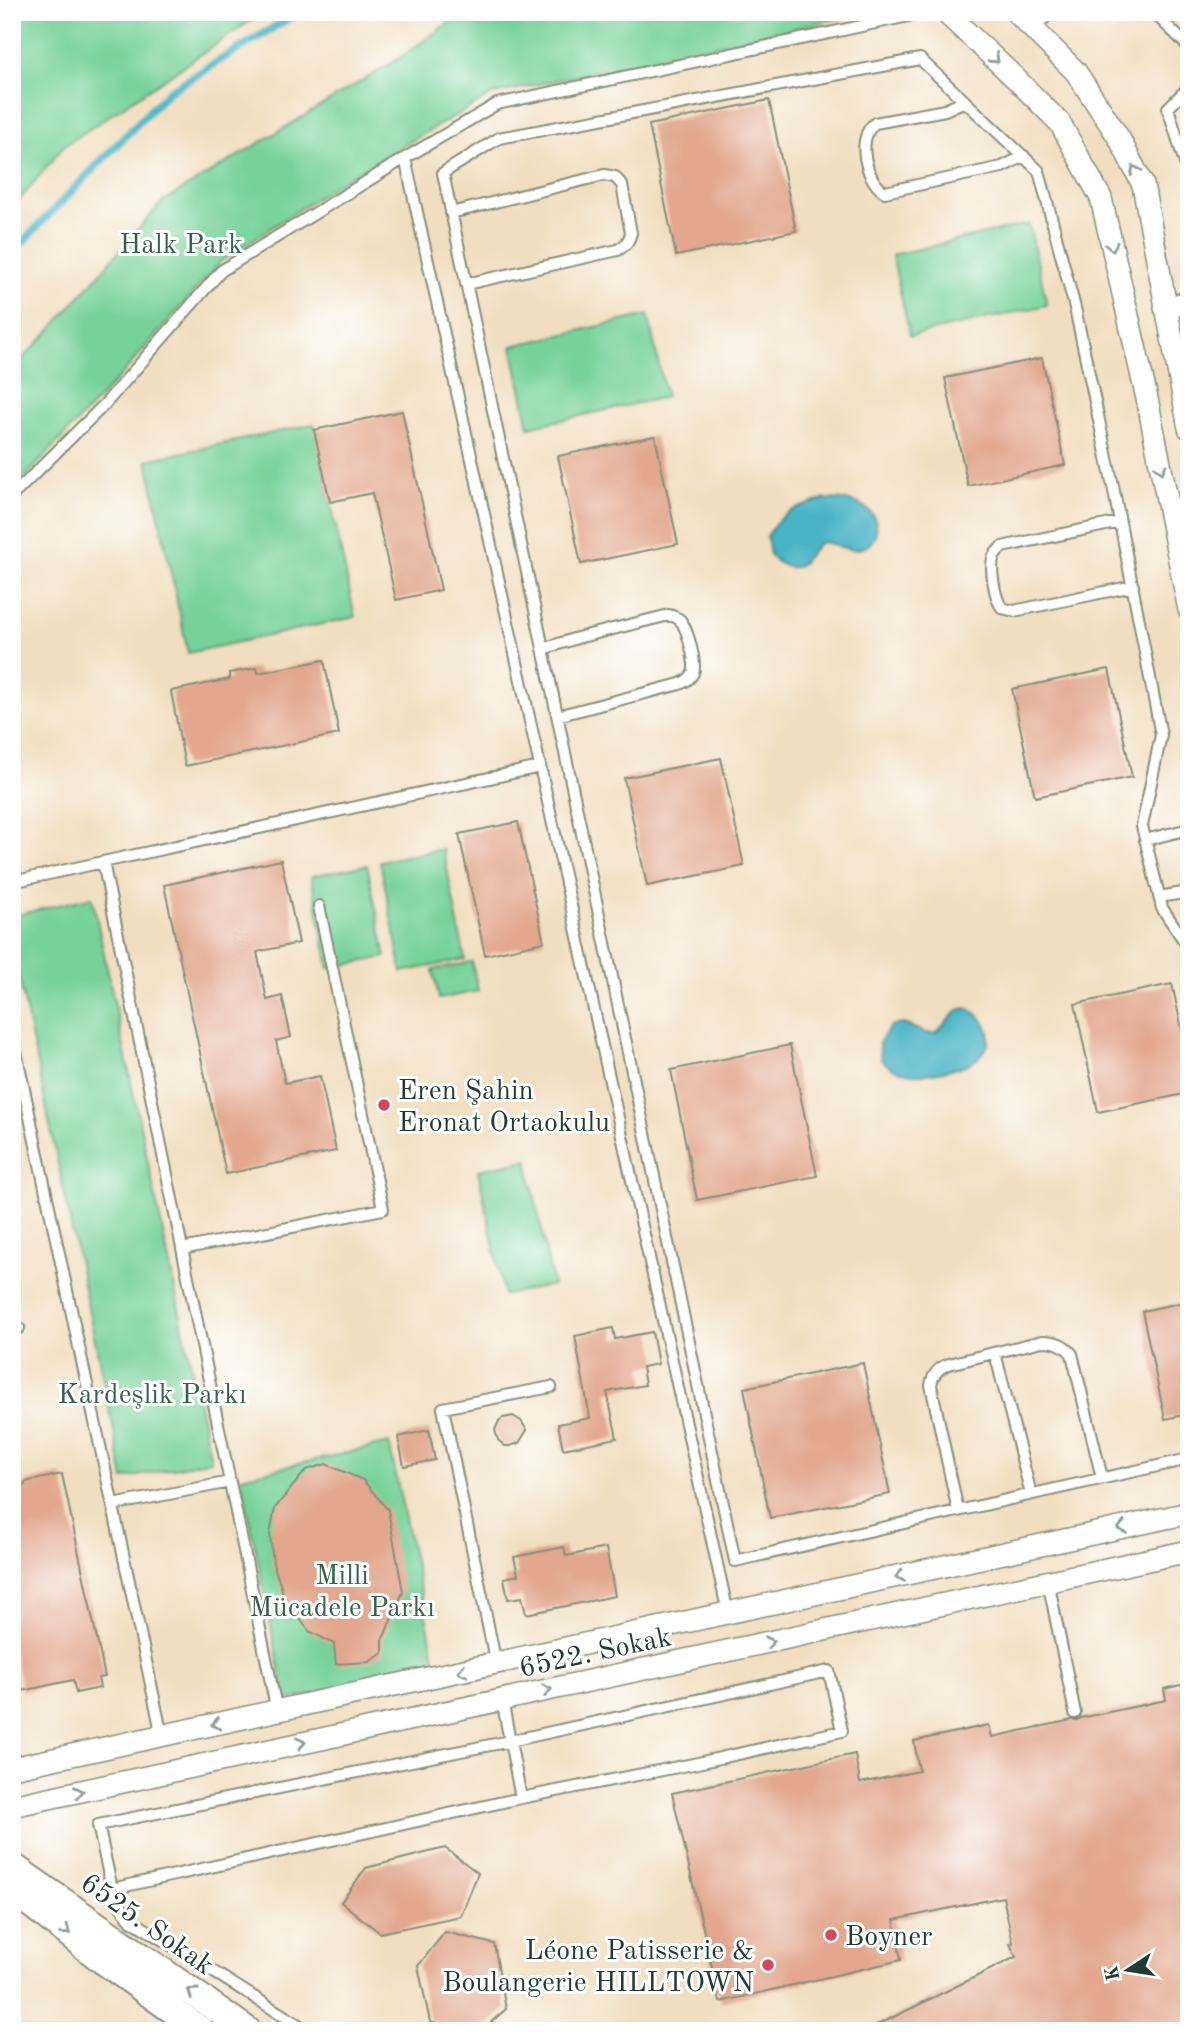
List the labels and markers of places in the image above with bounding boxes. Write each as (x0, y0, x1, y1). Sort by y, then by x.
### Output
place label: Eren Şahin Eronat Ortaokulu (398, 1078, 610, 1138)
marker: Eren Şahin Eronat Ortaokulu (376, 1097, 392, 1113)
place label: Boyner (845, 1924, 933, 1952)
marker: Boyner (823, 1927, 839, 1943)
place label: Léone Patisserie & Boulangerie HILLTOWN (442, 1938, 754, 1998)
marker: Léone Patisserie & Boulangerie HILLTOWN (760, 1957, 776, 1973)

